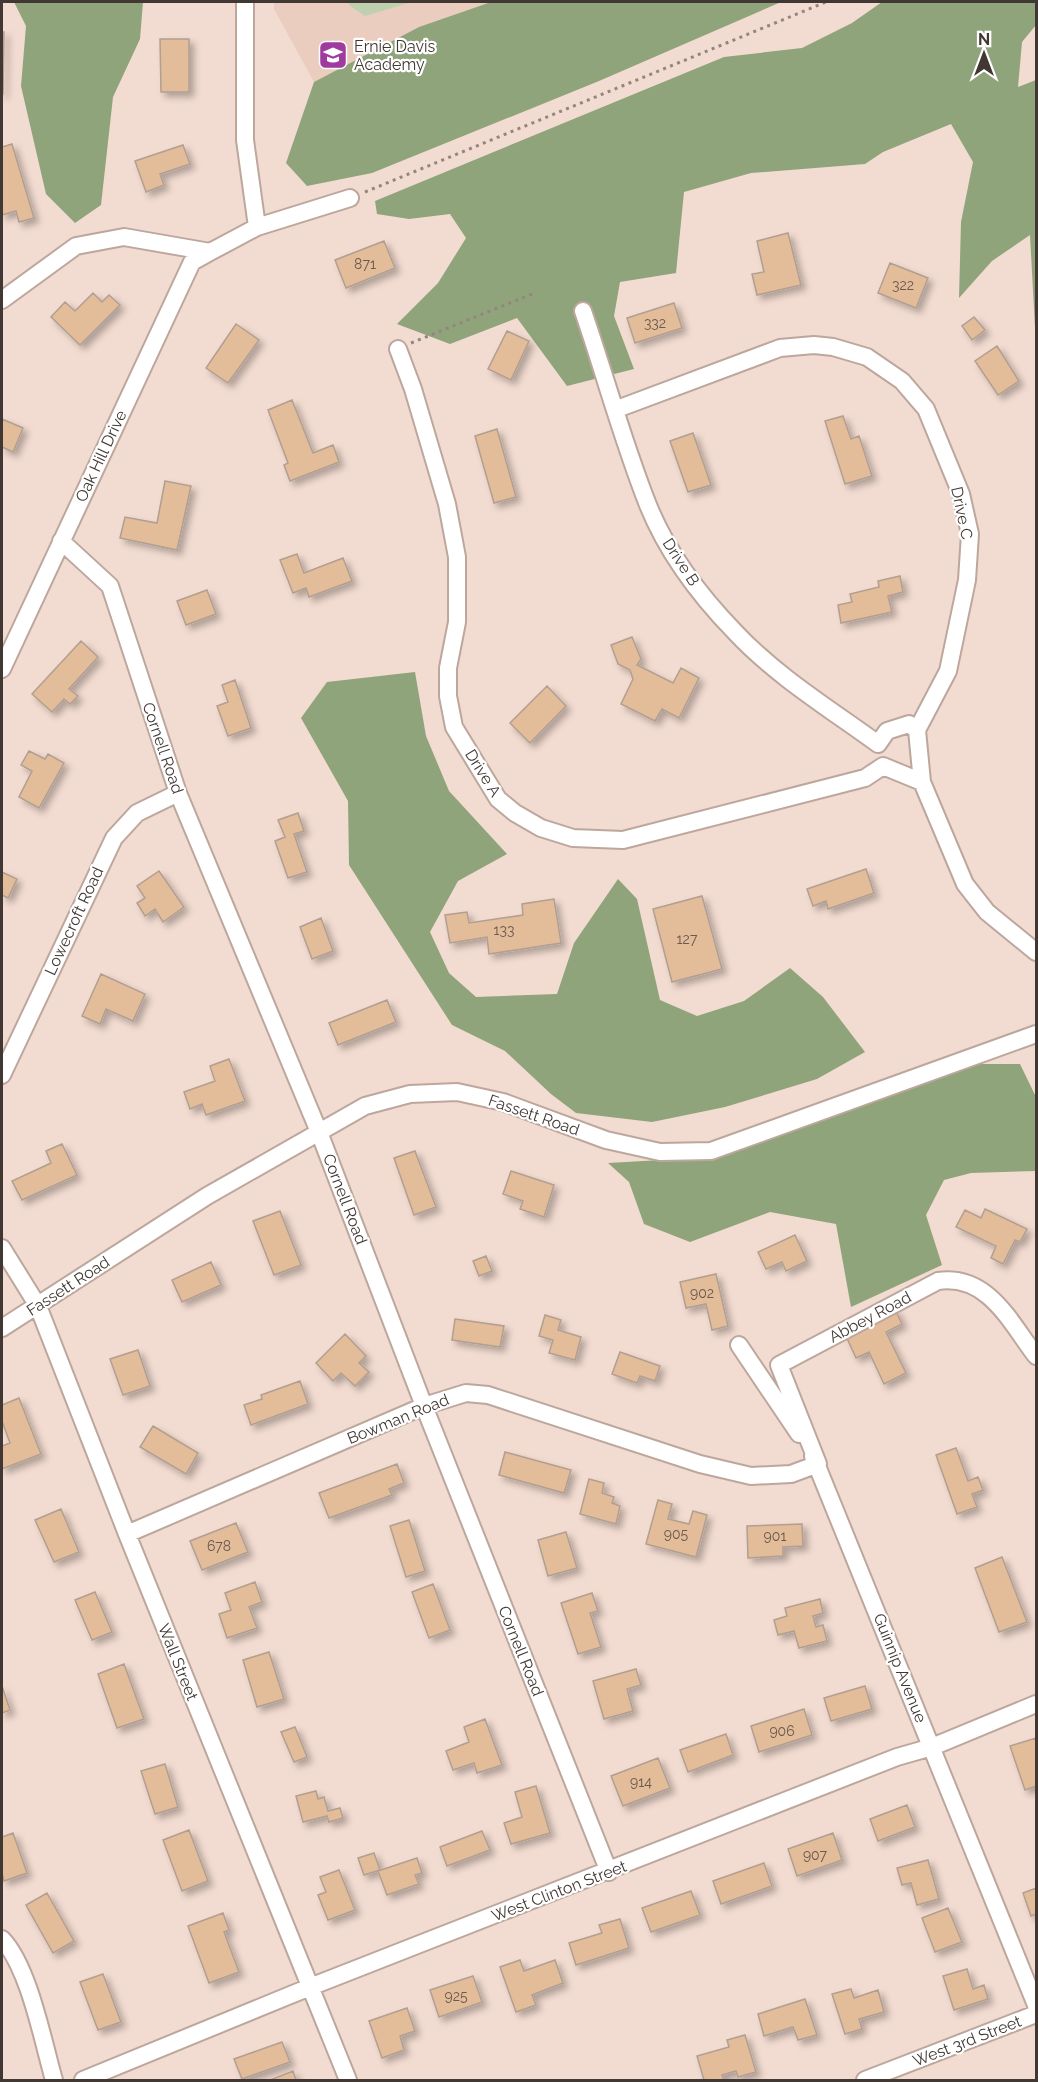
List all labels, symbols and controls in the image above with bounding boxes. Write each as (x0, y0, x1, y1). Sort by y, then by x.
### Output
north arrow (954, 24, 1014, 84)
text: N (978, 30, 990, 49)
place label: Ernie Davis Academy (354, 37, 435, 74)
school or university icon: Ernie Davis Academy (317, 39, 349, 71)
house number: 871 (354, 256, 376, 272)
house number: 322 (892, 277, 914, 293)
house number: 332 (644, 315, 666, 331)
street label: Oak Hill Drive (71, 407, 131, 505)
street label: Drive C (947, 485, 977, 541)
street label: Drive B (659, 535, 703, 589)
street label: Cornell Road (138, 700, 188, 796)
street label: Drive A (461, 746, 505, 800)
street label: Lowecroft Road (41, 864, 107, 978)
house number: 133 (494, 922, 514, 938)
house number: 127 (677, 931, 698, 947)
street label: Fassett Road (486, 1091, 582, 1139)
street label: Cornell Road (319, 1151, 371, 1247)
street label: Fassett Road (23, 1252, 113, 1320)
house number: 902 (690, 1285, 714, 1301)
street label: Abbey Road (826, 1287, 914, 1347)
street label: Bowman Road (344, 1390, 452, 1448)
house number: 905 (664, 1526, 689, 1542)
house number: 901 (764, 1528, 786, 1544)
house number: 678 (207, 1538, 231, 1554)
street label: Cornell Road (494, 1603, 548, 1699)
street label: Guinnip Avenue (869, 1611, 931, 1725)
street label: Wall Street (154, 1621, 202, 1704)
house number: 906 (769, 1723, 795, 1739)
house number: 914 (630, 1774, 652, 1790)
house number: 907 (803, 1847, 828, 1863)
street label: West Clinton Street (489, 1856, 630, 1925)
house number: 925 (444, 1988, 468, 2004)
street label: West 3rd Street (910, 2011, 1024, 2070)

